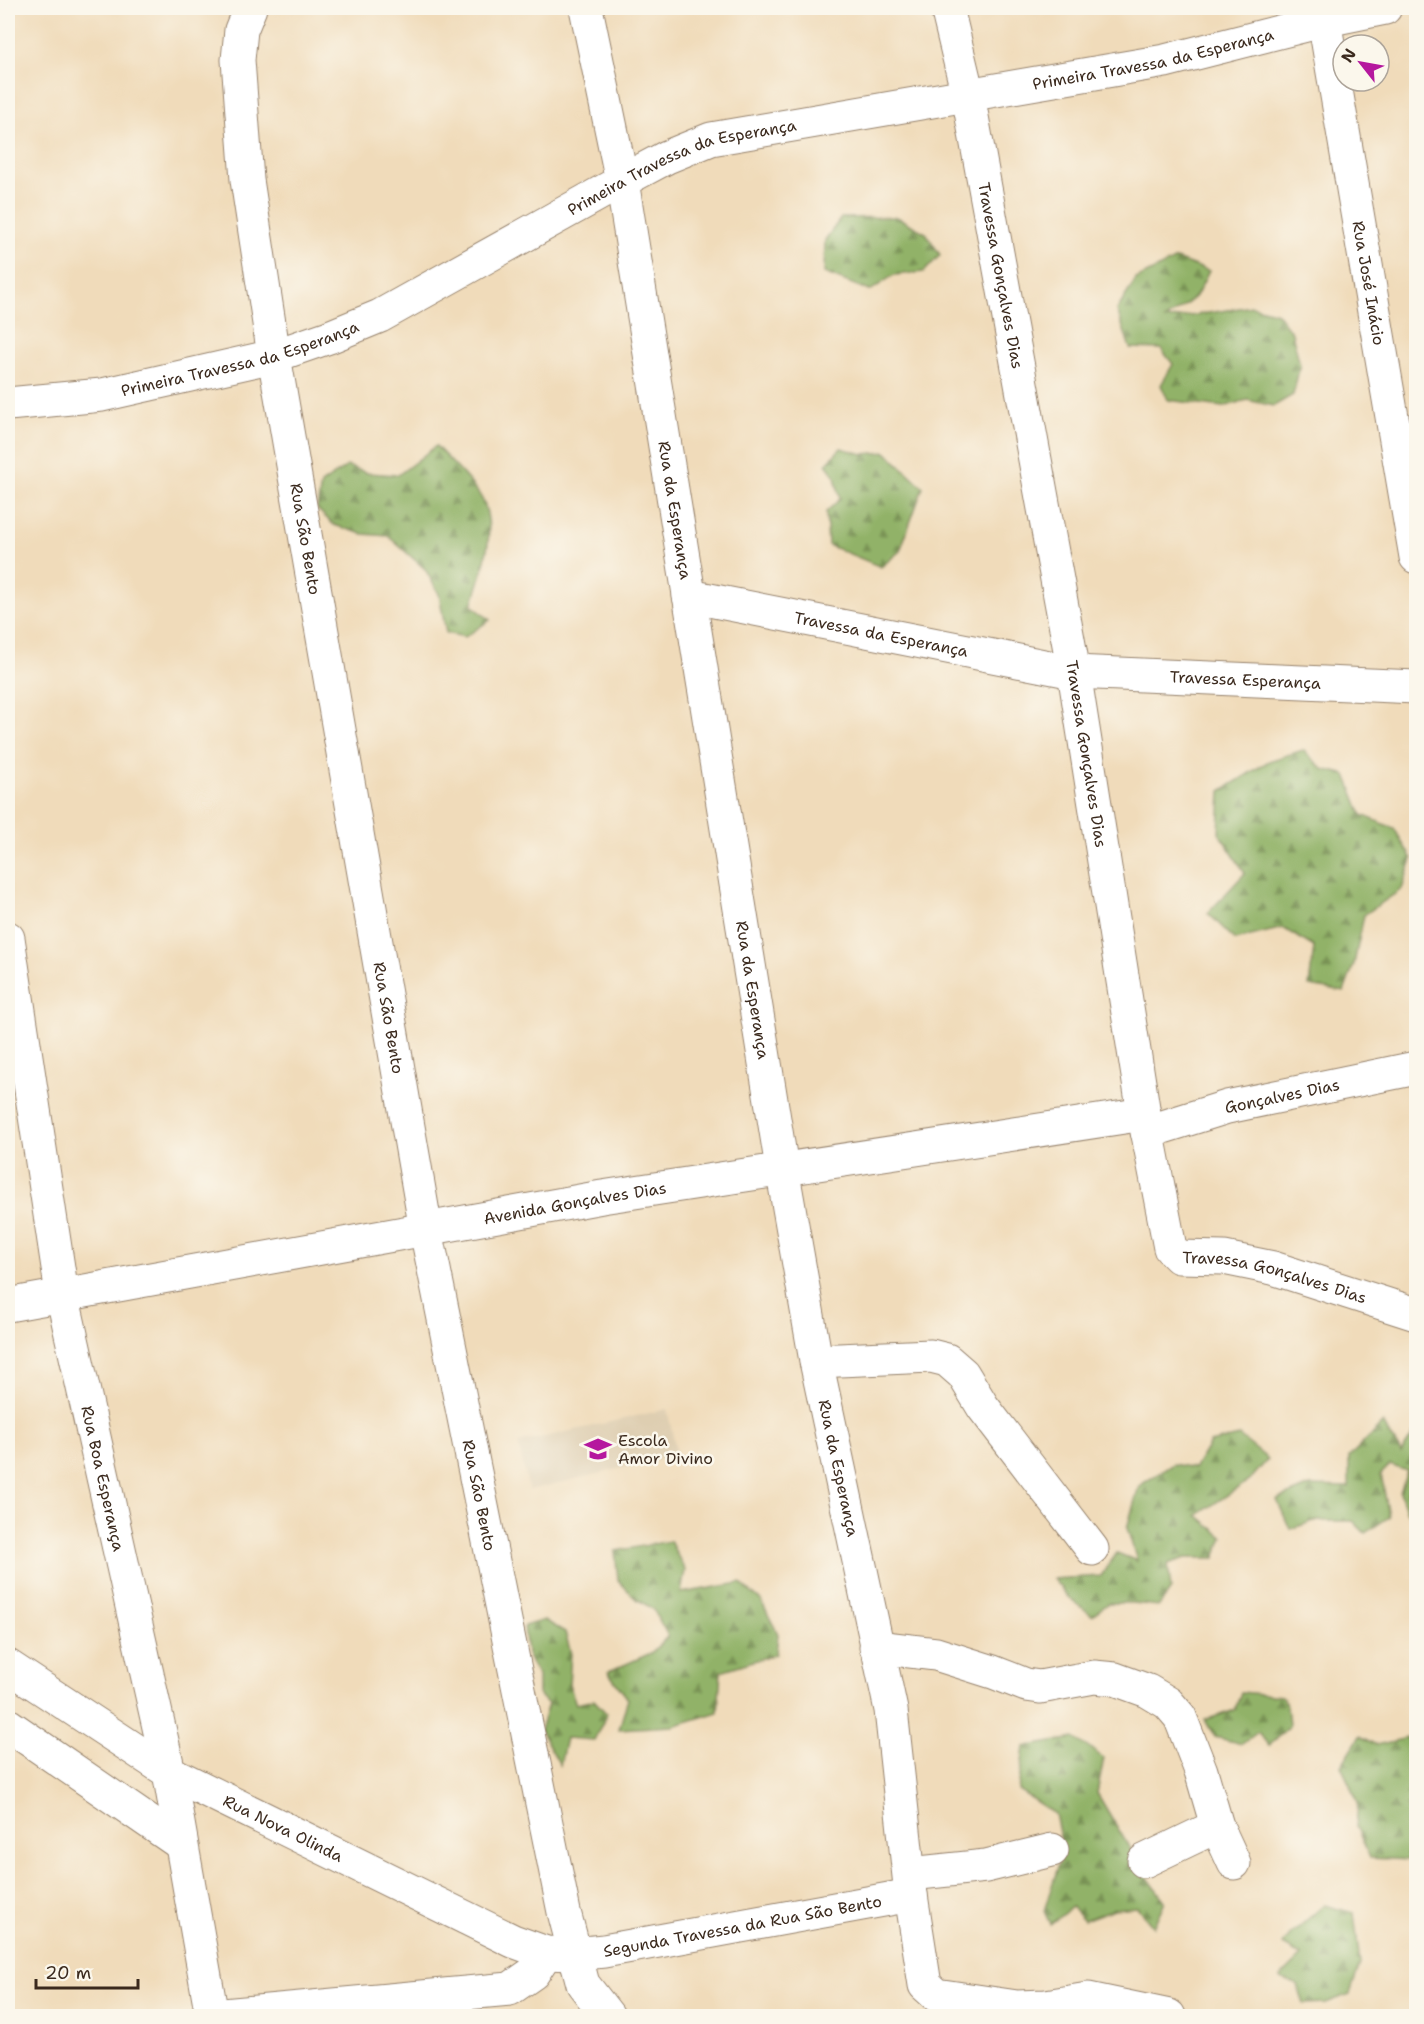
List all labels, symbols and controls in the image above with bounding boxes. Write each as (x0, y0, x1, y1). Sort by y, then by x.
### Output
street label: Primeira Travessa da Esperança (1031, 23, 1276, 94)
north arrow (1331, 33, 1391, 93)
text: N (1336, 45, 1361, 66)
street label: Primeira Travessa da Esperança (563, 114, 798, 220)
street label: Travessa Gonçalves Dias (974, 181, 1029, 371)
street label: Rua José Inácio (1348, 219, 1390, 347)
street label: Primeira Travessa da Esperança (119, 315, 362, 401)
street label: Rua da Esperança (654, 439, 697, 581)
street label: Rua São Bento (286, 481, 326, 596)
street label: Travessa da Esperança (793, 607, 970, 661)
street label: Travessa Gonçalves Dias (1062, 659, 1112, 849)
street label: Travessa Esperança (1169, 666, 1321, 693)
street label: Rua da Esperança (732, 919, 775, 1060)
street label: Rua São Bento (369, 960, 409, 1075)
street label: Gonçalves Dias (1223, 1074, 1342, 1118)
street label: Avenida Gonçalves Dias (482, 1177, 668, 1229)
street label: Travessa Gonçalves Dias (1182, 1247, 1369, 1308)
street label: Rua da Esperança (814, 1397, 864, 1539)
street label: Rua Boa Esperança (77, 1404, 130, 1553)
place label: Escola Amor Divino (618, 1430, 713, 1469)
school or university icon: Escola Amor Divino (583, 1434, 613, 1464)
street label: Rua São Bento (458, 1438, 501, 1553)
street label: Rua Nova Olinda (220, 1790, 347, 1866)
street label: Segunda Travessa da Rua São Bento (602, 1890, 883, 1961)
scale bar (36, 1952, 138, 1990)
text: 20 m (45, 1961, 91, 1985)

